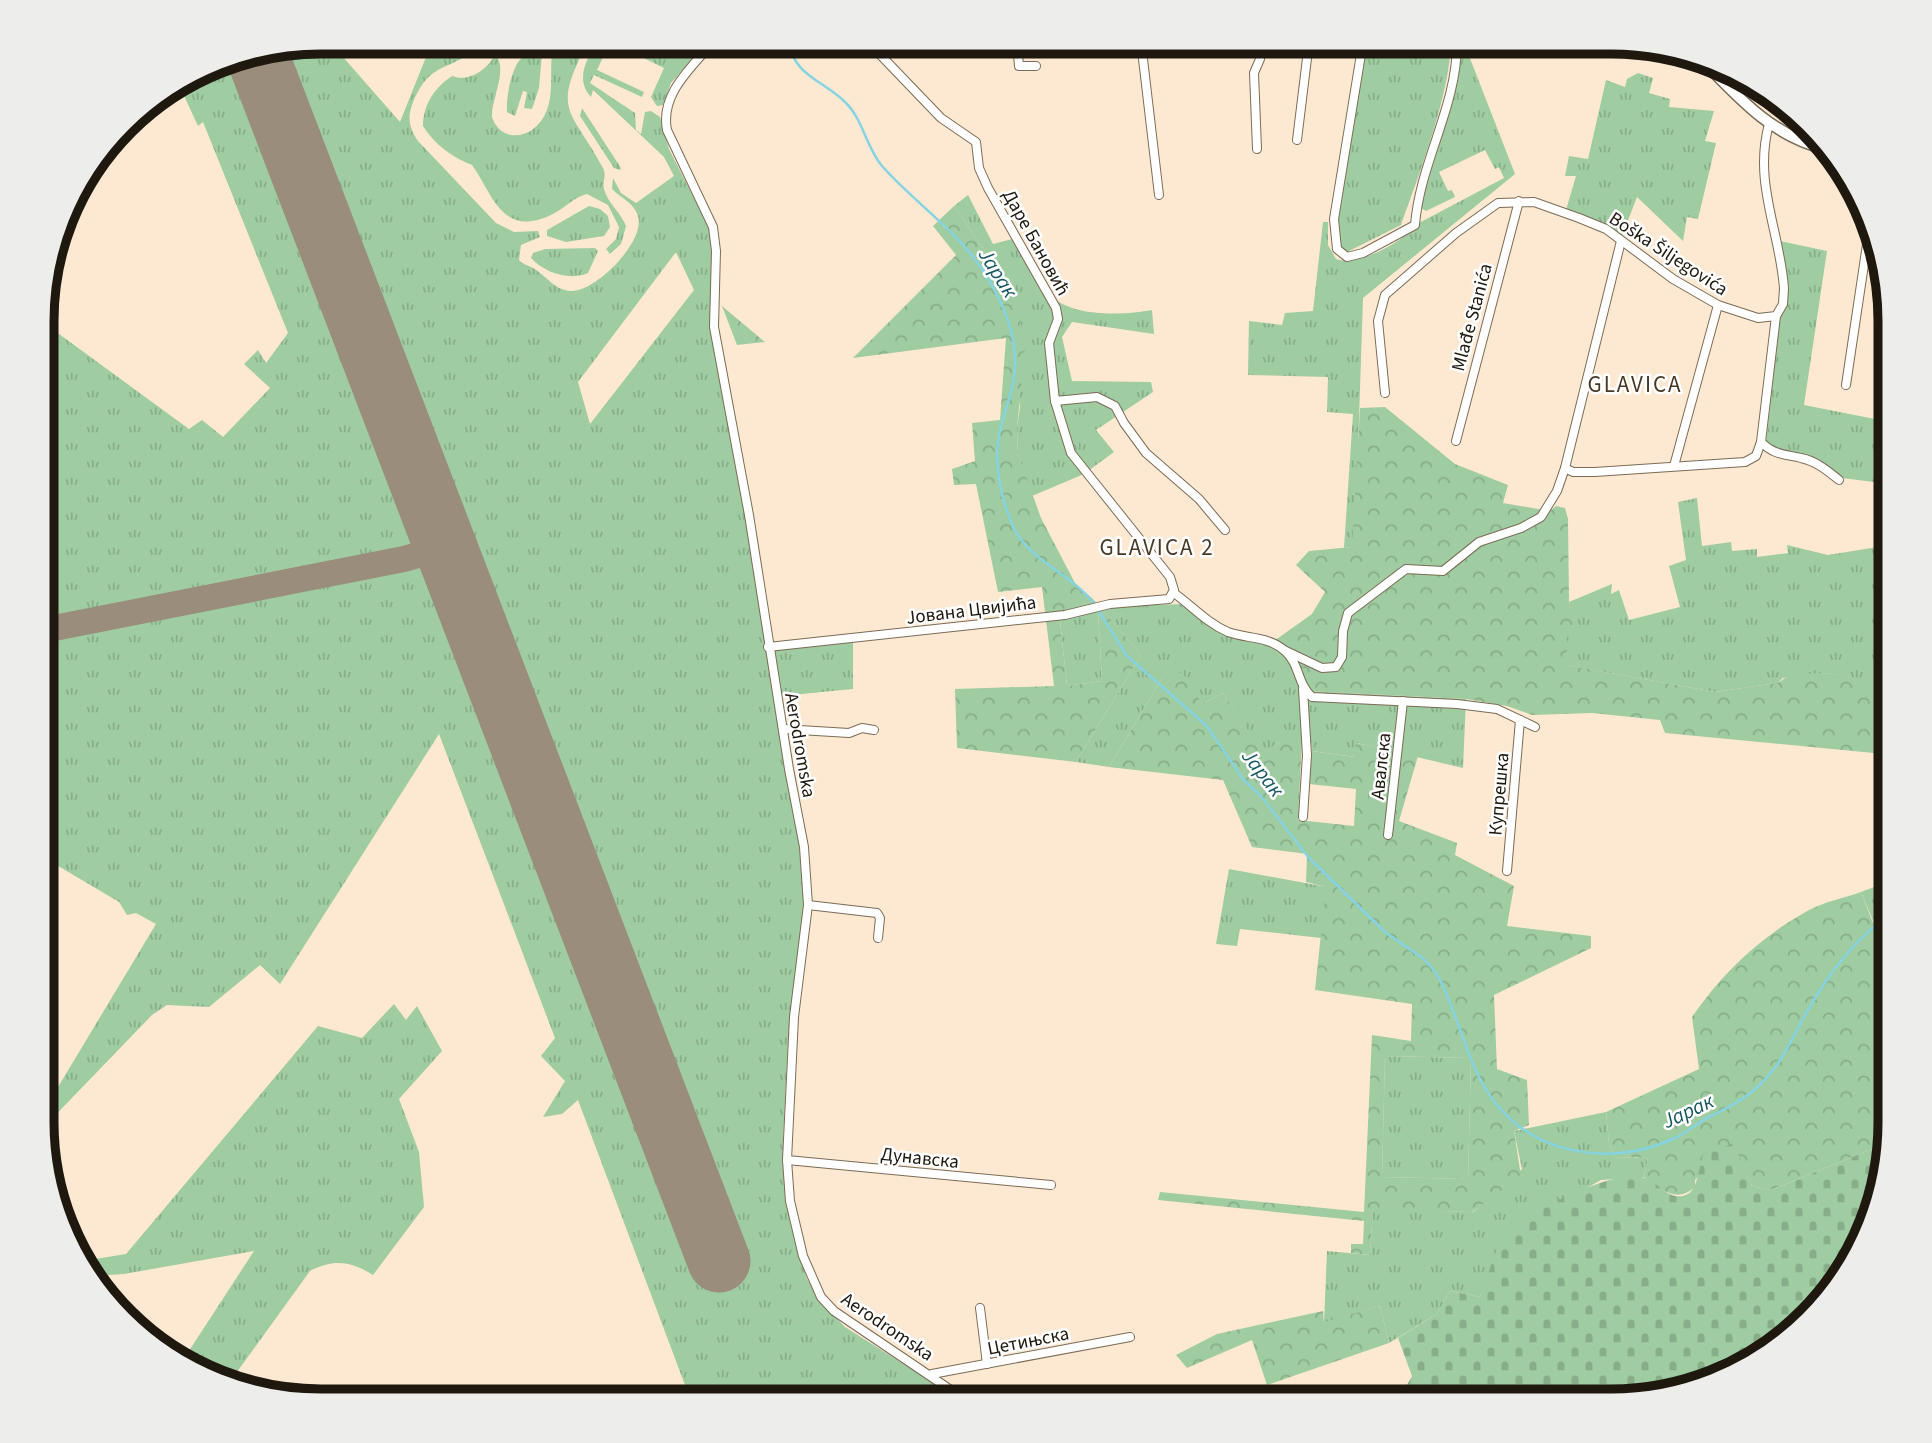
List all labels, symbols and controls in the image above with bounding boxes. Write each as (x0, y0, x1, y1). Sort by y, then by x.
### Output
street label: Даре Бановић (995, 185, 1076, 301)
street label: Boška Šiljegovića (1603, 206, 1733, 303)
water label: Јарак (971, 242, 1025, 304)
street label: Mlađe Stanića (1445, 261, 1500, 374)
district label: GLAVICA (1587, 368, 1683, 401)
district label: GLAVICA 2 (1099, 531, 1215, 564)
street label: Јована Цвијића (905, 589, 1038, 632)
street label: Aerodromska (777, 691, 822, 800)
street label: Авалска (1365, 731, 1398, 801)
water label: Јарак (1234, 742, 1292, 804)
street label: Купрешка (1482, 752, 1517, 837)
water label: Јарак (1657, 1086, 1719, 1136)
street label: Дунавска (879, 1141, 960, 1176)
street label: Aerodromska (836, 1286, 939, 1368)
street label: Цетињска (985, 1320, 1072, 1363)

